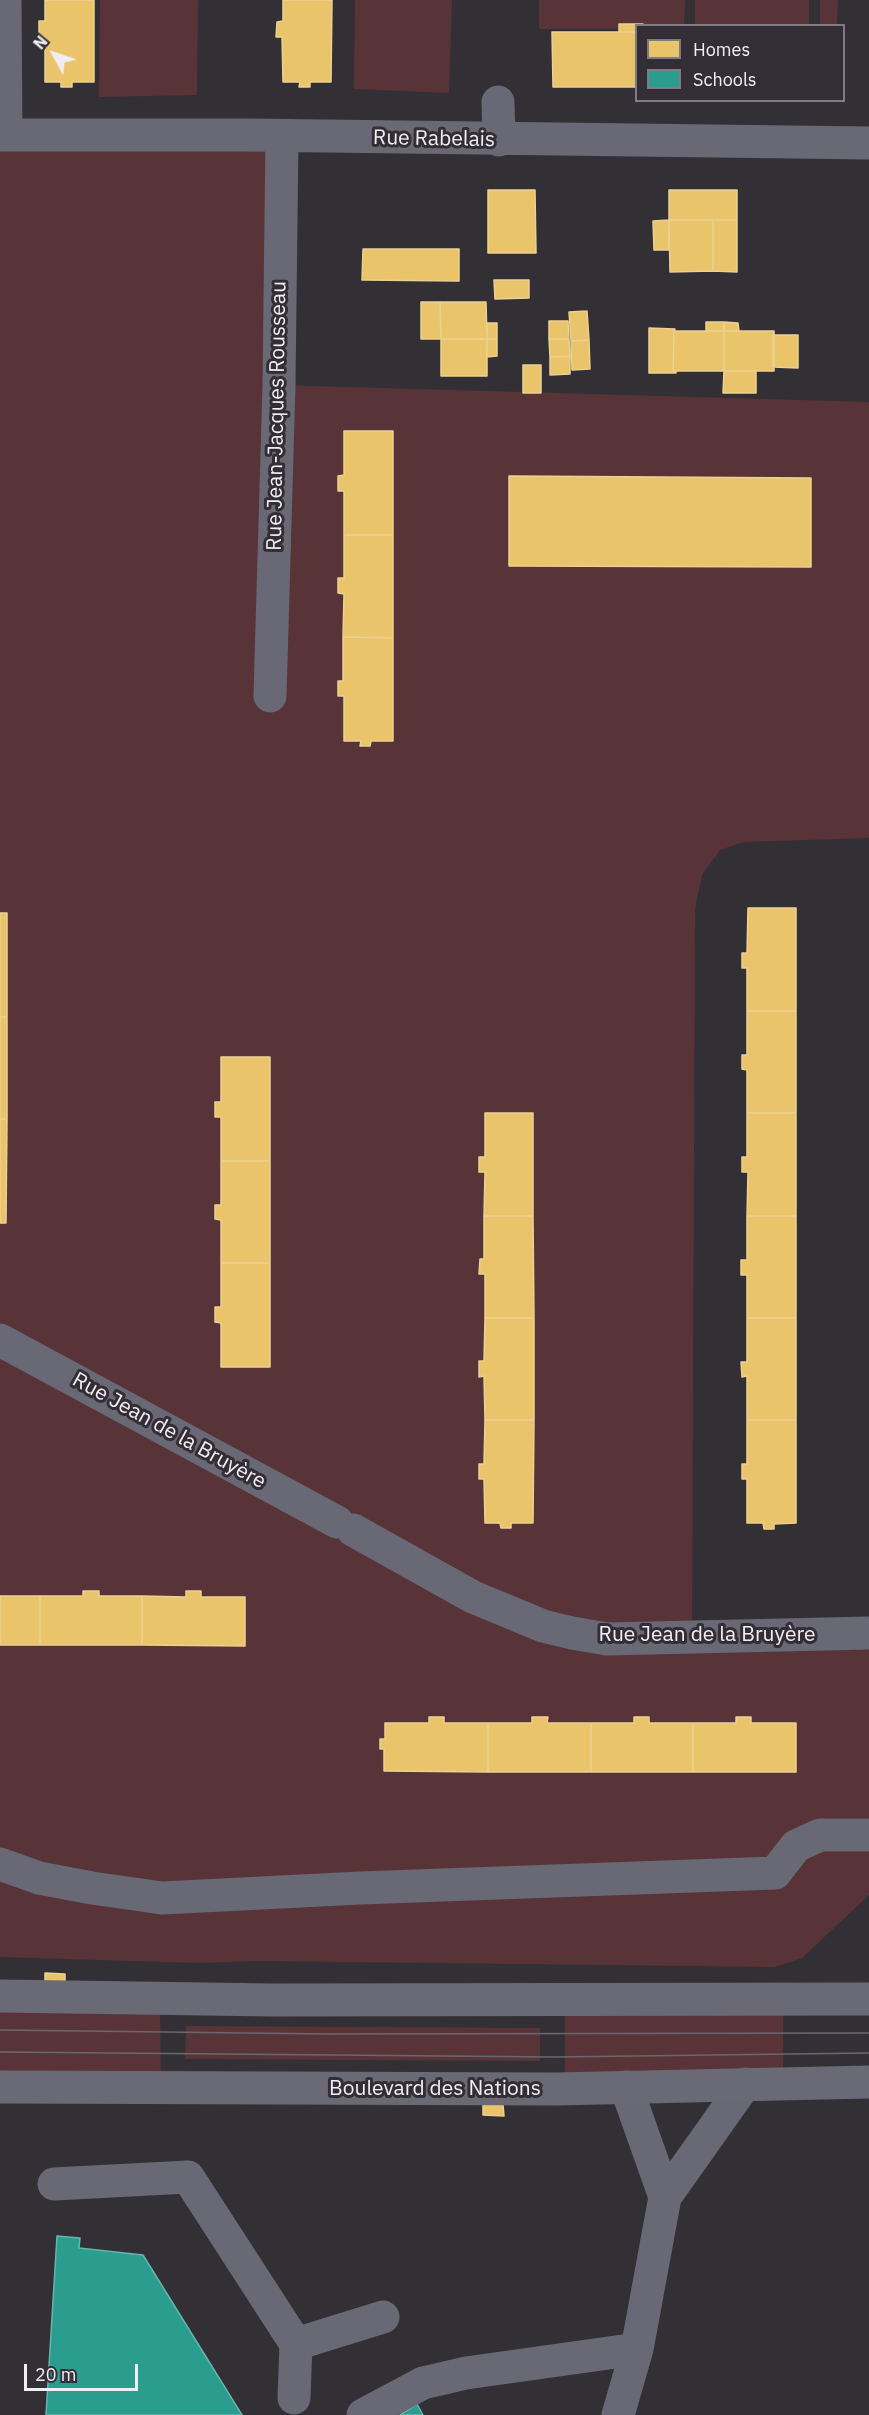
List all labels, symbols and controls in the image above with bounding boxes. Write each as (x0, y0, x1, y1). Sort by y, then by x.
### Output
north arrow (24, 24, 84, 84)
legend (635, 24, 845, 102)
text: N (29, 32, 52, 53)
text: Homes (693, 38, 750, 61)
text: Schools (693, 68, 757, 91)
street label: Rue Rabelais (373, 125, 495, 153)
street label: Rue Jean-Jacques Rousseau (262, 281, 292, 551)
street label: Rue Jean de la Bruyère (68, 1367, 270, 1495)
street label: Rue Jean de la Bruyère (598, 1622, 816, 1648)
street label: Boulevard des Nations (329, 2076, 541, 2102)
scale bar (27, 2352, 141, 2390)
text: 20 m (35, 2363, 77, 2386)

